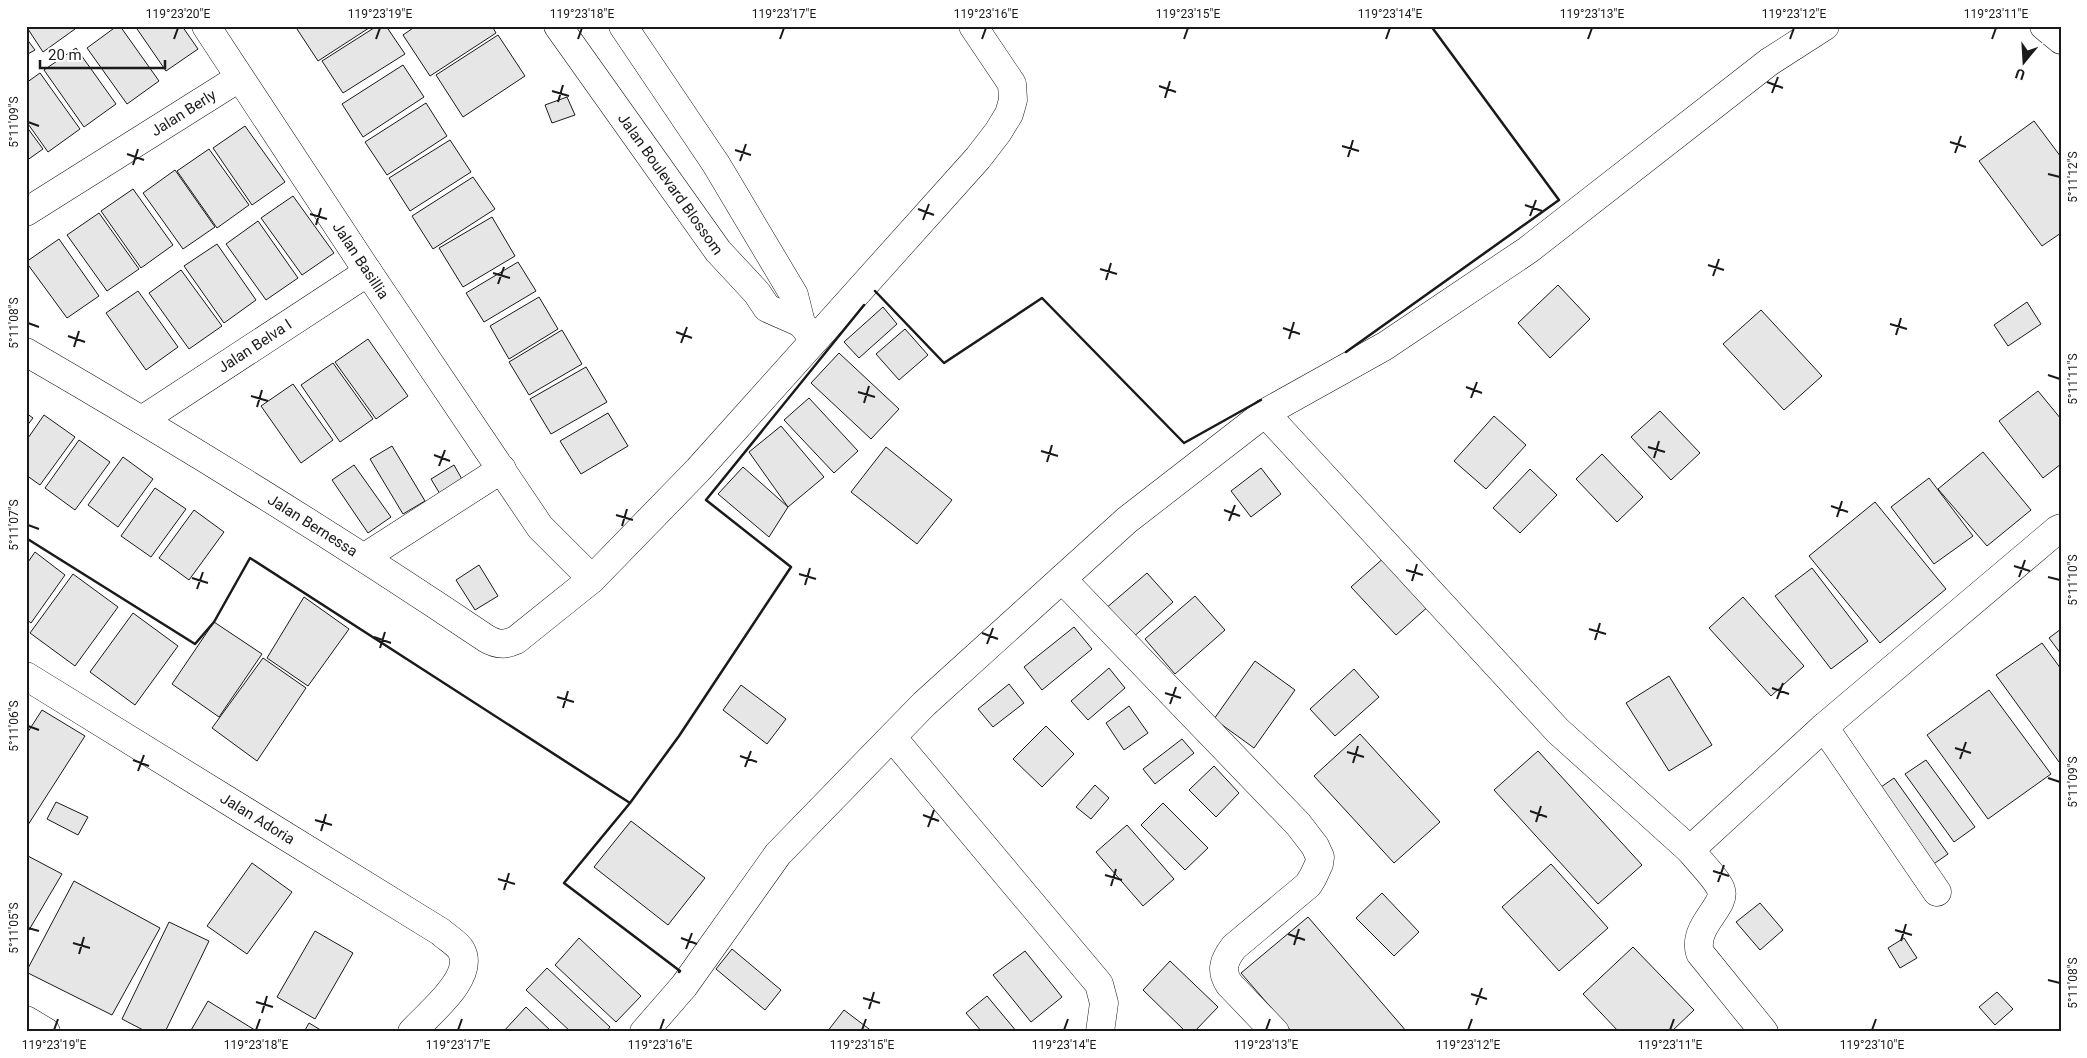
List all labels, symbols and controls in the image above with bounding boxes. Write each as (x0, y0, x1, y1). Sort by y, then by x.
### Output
text: 119°23'20"E (146, 7, 210, 21)
text: 119°23'19"E (348, 7, 412, 21)
text: 119°23'18"E (550, 7, 614, 21)
text: 119°23'17"E (752, 7, 816, 21)
text: 119°23'16"E (954, 7, 1018, 21)
text: 119°23'15"E (1156, 7, 1220, 21)
text: 119°23'14"E (1358, 7, 1422, 21)
text: 119°23'13"E (1560, 7, 1624, 21)
text: 119°23'12"E (1762, 7, 1826, 21)
text: 119°23'11"E (1964, 7, 2028, 21)
scale bar (40, 38, 165, 70)
north arrow (2000, 38, 2050, 88)
text: 20 m (48, 46, 82, 64)
text: U (2013, 65, 2027, 83)
street label: Jalan Berly (148, 86, 219, 140)
text: 5°11'09"S (7, 96, 21, 148)
street label: Jalan Boulevard Blossom (614, 110, 727, 258)
text: 5°11'12"S (2066, 151, 2080, 203)
street label: Jalan Basillia (329, 219, 393, 302)
text: 5°11'08"S (7, 297, 21, 349)
street label: Jalan Belva I (215, 315, 295, 377)
text: 5°11'11"S (2066, 353, 2080, 405)
street label: Jalan Bernessa (264, 490, 361, 560)
text: 5°11'07"S (7, 499, 21, 551)
text: 5°11'10"S (2066, 554, 2080, 606)
text: 5°11'06"S (7, 700, 21, 752)
text: 5°11'09"S (2066, 756, 2080, 808)
street label: Jalan Adoria (217, 789, 298, 849)
text: 5°11'05"S (7, 902, 21, 954)
text: 5°11'08"S (2066, 957, 2080, 1009)
text: 119°23'19"E (22, 1038, 86, 1052)
text: 119°23'18"E (224, 1038, 288, 1052)
text: 119°23'17"E (426, 1038, 490, 1052)
text: 119°23'16"E (628, 1038, 692, 1052)
text: 119°23'15"E (830, 1038, 894, 1052)
text: 119°23'14"E (1032, 1038, 1096, 1052)
text: 119°23'13"E (1234, 1038, 1298, 1052)
text: 119°23'12"E (1436, 1038, 1500, 1052)
text: 119°23'11"E (1638, 1038, 1702, 1052)
text: 119°23'10"E (1840, 1038, 1904, 1052)

